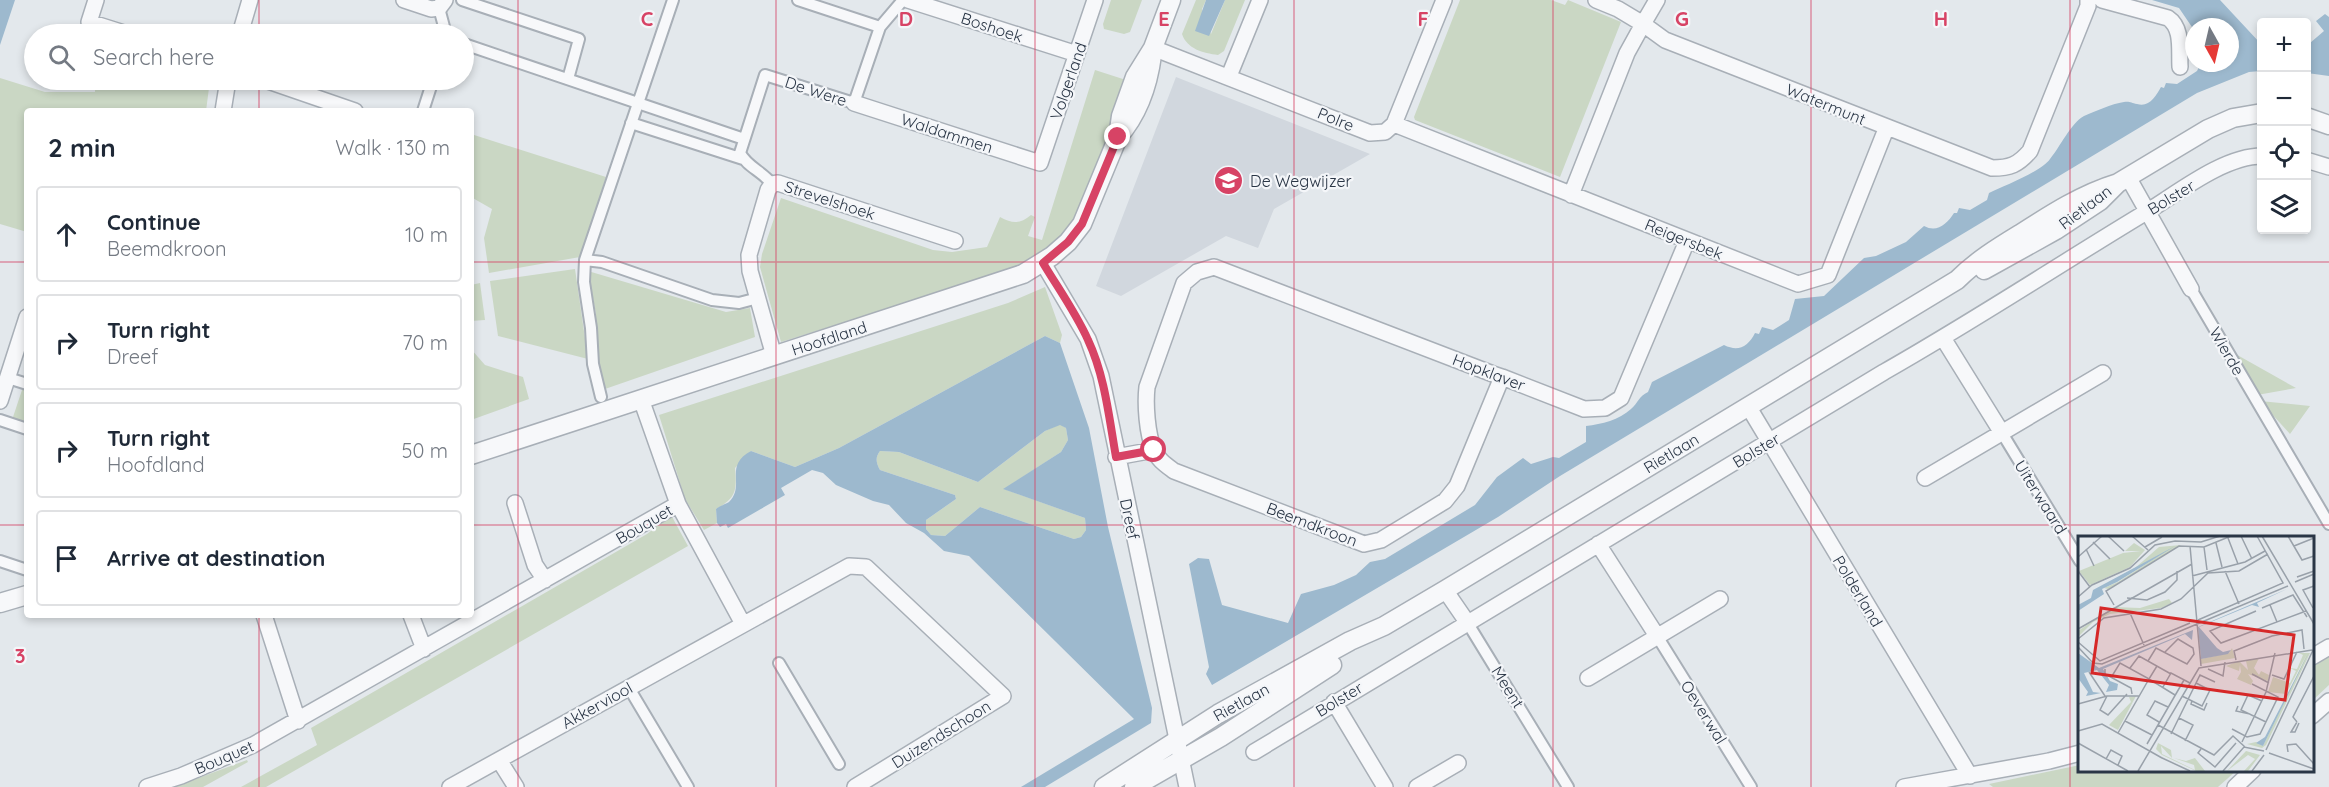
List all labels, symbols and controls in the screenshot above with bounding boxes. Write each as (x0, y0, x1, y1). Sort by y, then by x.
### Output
text: C (641, 6, 654, 31)
text: D (899, 6, 913, 31)
text: E (1158, 6, 1170, 31)
text: F (1417, 6, 1429, 31)
text: G (1675, 6, 1689, 31)
text: H (1934, 6, 1948, 31)
street label: Boshoek (959, 8, 1025, 46)
north arrow (2185, 18, 2239, 72)
map controls (2257, 18, 2311, 234)
button: + (2257, 18, 2311, 72)
search box (24, 24, 474, 90)
street label: Volgerland (1045, 40, 1091, 122)
icon: search (45, 41, 78, 74)
text: Search here (93, 43, 214, 71)
street label: De Were (782, 72, 850, 110)
button: − (2257, 72, 2311, 126)
street label: Watermunt (1783, 79, 1869, 129)
street label: Polre (1315, 103, 1357, 135)
street label: Waldammen (899, 109, 995, 157)
route end (1104, 123, 1130, 149)
button: locate (2257, 126, 2311, 180)
text: 2 min (48, 131, 116, 164)
text: Walk · 130 m (335, 135, 450, 160)
school or university icon: De Wegwijzer (1213, 165, 1245, 197)
place label: De Wegwijzer (1250, 171, 1352, 191)
street label: Bolster (2144, 175, 2198, 219)
street label: Strevelshoek (782, 176, 878, 224)
button: layers (2257, 180, 2311, 234)
street label: Rietlaan (2055, 181, 2115, 233)
text: Continue (107, 208, 201, 236)
street label: Reigersbek (1642, 214, 1726, 264)
icon: ahead (50, 218, 83, 251)
text: 10 m (405, 222, 448, 247)
text: Beemdkroon (107, 236, 227, 261)
text: Turn right (107, 316, 211, 344)
street label: Hoofdland (789, 316, 869, 360)
street label: Wierde (2205, 323, 2249, 379)
icon: right (50, 326, 83, 359)
text: 70 m (402, 330, 448, 355)
text: Dreef (107, 344, 158, 369)
street label: Hopklaver (1450, 349, 1528, 395)
text: Turn right (107, 424, 211, 452)
street label: Bolster (1729, 428, 1783, 472)
street label: Rietlaan (1640, 429, 1702, 477)
icon: right (50, 434, 83, 467)
route start (1140, 436, 1166, 462)
text: 50 m (402, 438, 448, 463)
text: Hoofdland (107, 452, 205, 477)
street label: Uiterwaard (2010, 456, 2072, 538)
street label: Dreef (1116, 497, 1144, 541)
street label: Beemdkroon (1264, 498, 1360, 550)
street label: Bouquet (612, 500, 676, 548)
inset map (2078, 536, 2314, 772)
icon: arrive (50, 542, 83, 575)
text: Arrive at destination (107, 544, 325, 572)
street label: Polderland (1829, 552, 1887, 630)
text: 3 (15, 643, 25, 668)
street label: Meent (1487, 662, 1529, 712)
street label: Akkerviool (558, 677, 636, 733)
street label: Bolster (1312, 677, 1366, 721)
street label: Oeverwal (1677, 677, 1731, 747)
street label: Rietlaan (1209, 678, 1273, 726)
street label: Duizendschoon (888, 696, 994, 772)
street label: Bouquet (191, 736, 257, 778)

